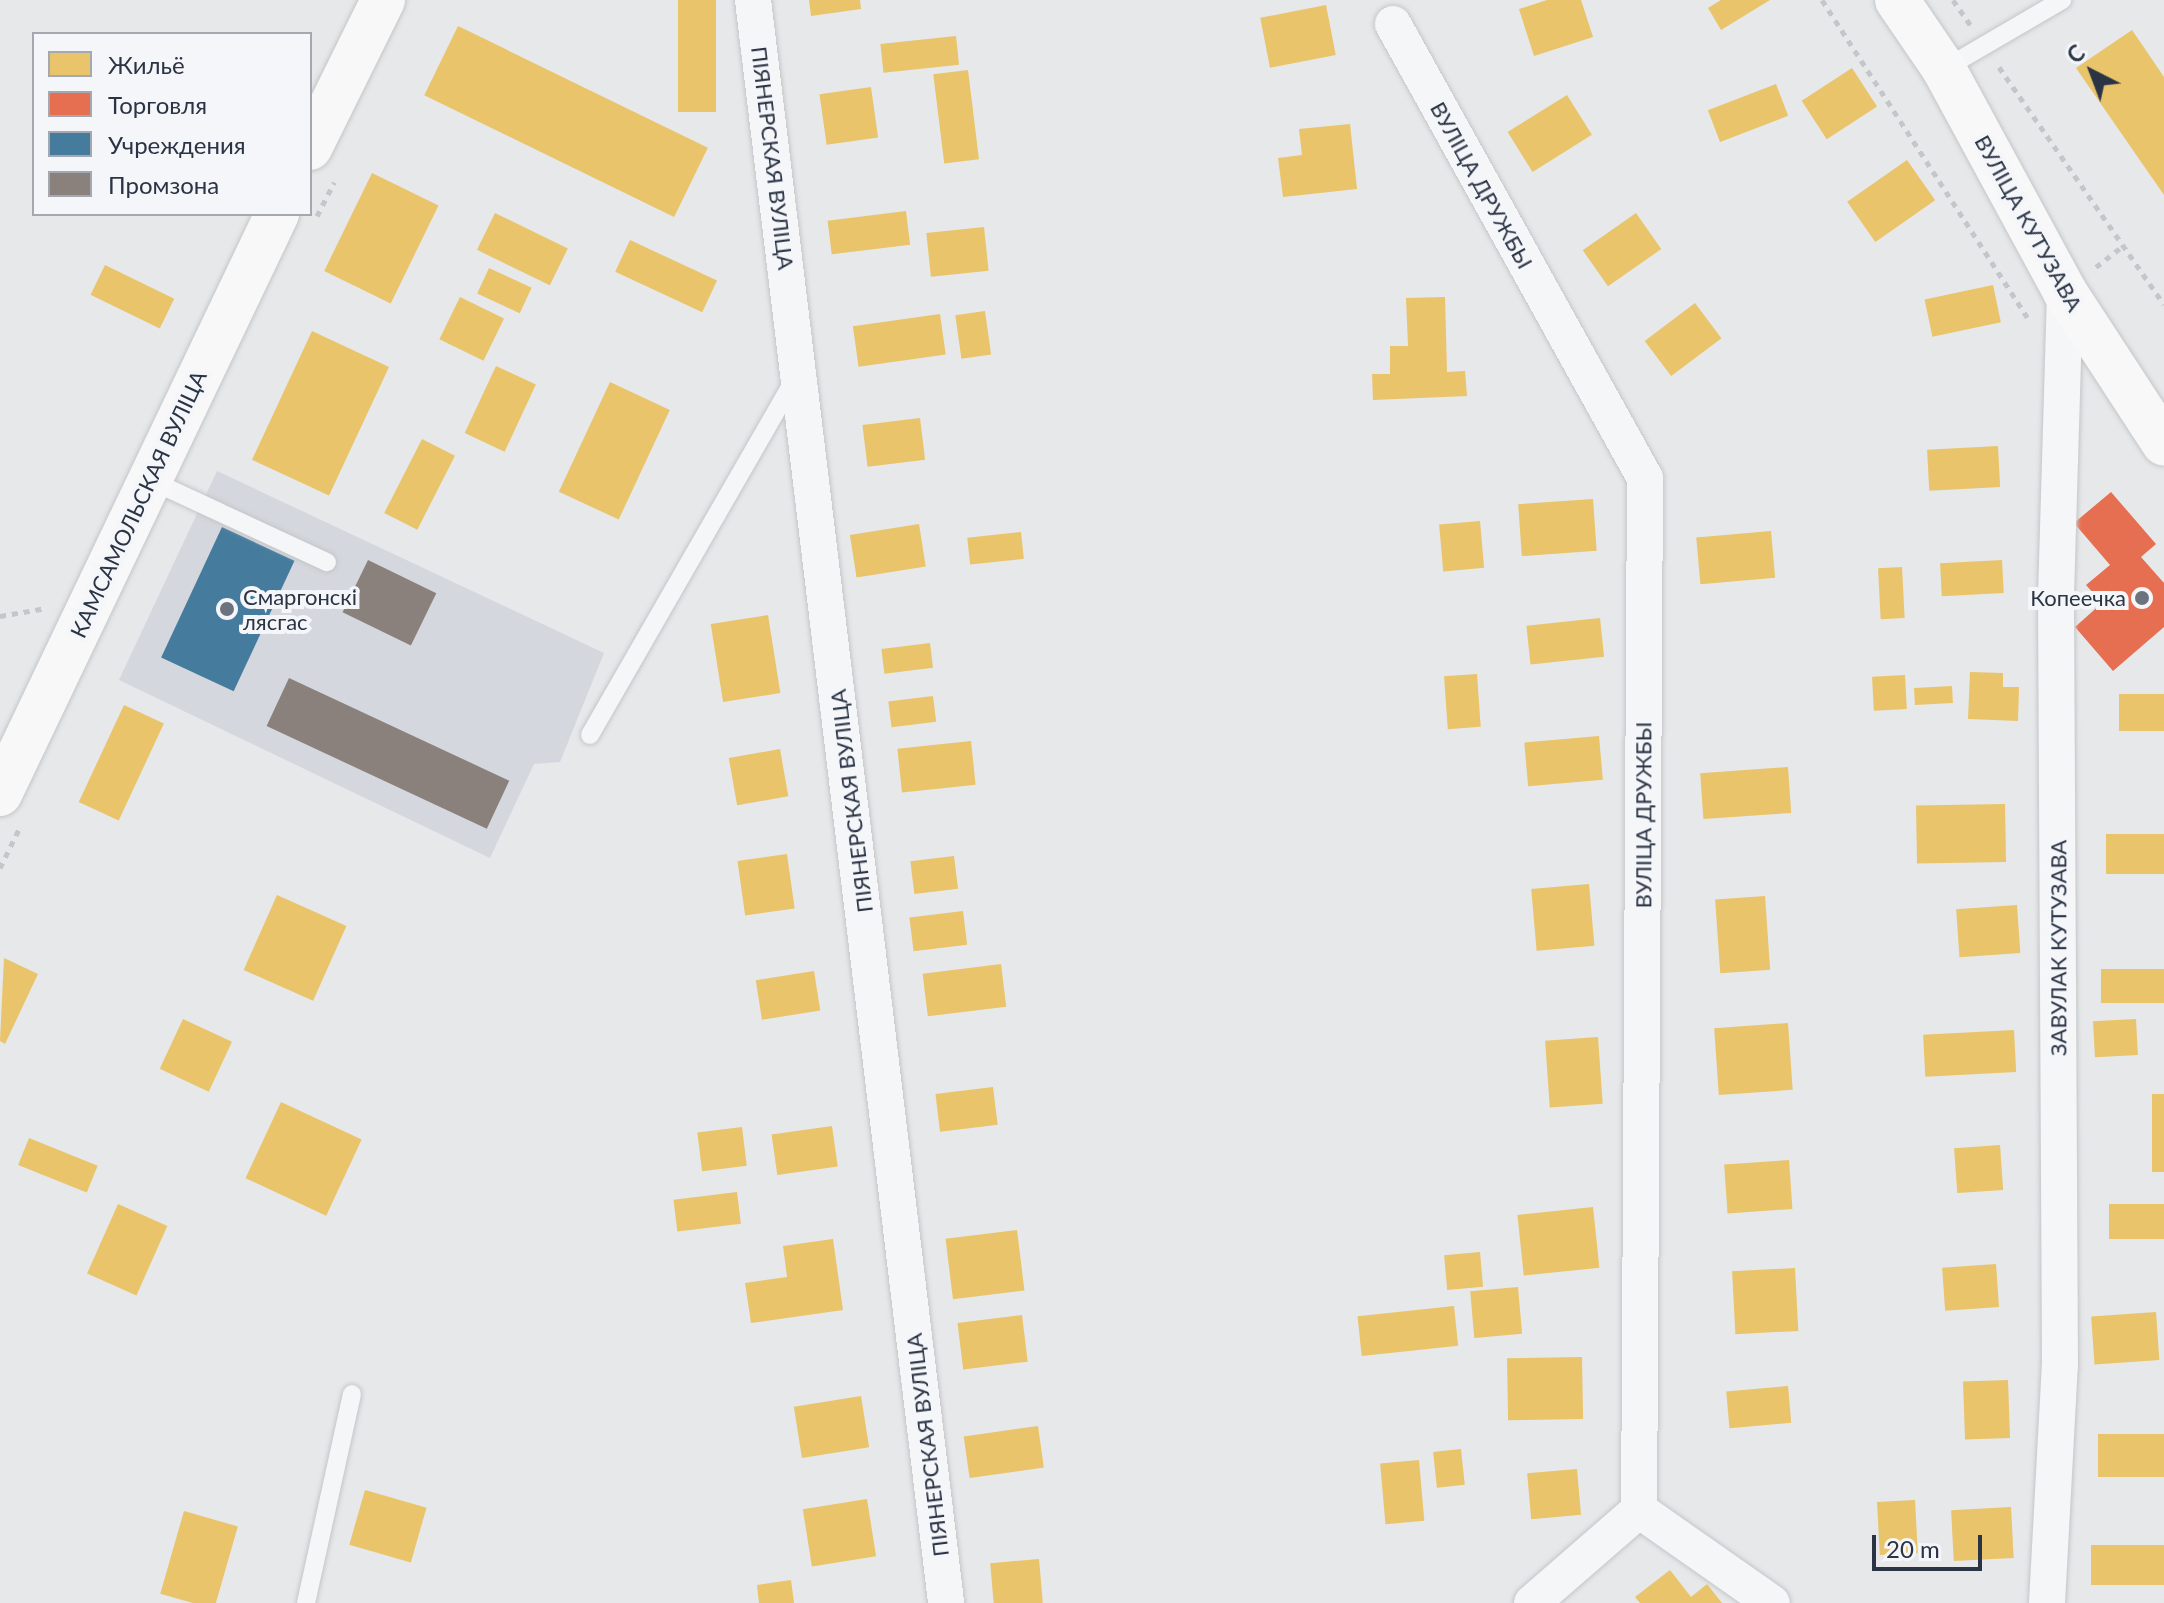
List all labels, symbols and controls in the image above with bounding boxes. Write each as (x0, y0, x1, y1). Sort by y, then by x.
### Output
legend (32, 32, 312, 216)
north arrow (2052, 32, 2132, 112)
text: С (2061, 39, 2090, 69)
street label: ПІЯНЕРСКАЯ ВУЛІЦА (746, 45, 800, 271)
text: Жильё (108, 50, 185, 79)
text: Торговля (108, 90, 207, 119)
street label: ВУЛІЦА ДРУЖБЫ (1425, 97, 1539, 273)
text: Учреждения (108, 130, 246, 159)
street label: ВУЛІЦА КУТУЗАВА (1970, 130, 2088, 316)
text: Промзона (108, 170, 219, 199)
street label: КАМСАМОЛЬСКАЯ ВУЛІЦА (64, 366, 212, 642)
place label: Смаргонскі лясгас (243, 583, 357, 634)
place label: Копеечка (2030, 585, 2126, 611)
marker: Копеечка (2133, 589, 2151, 607)
marker: Смаргонскі лясгас (218, 600, 236, 618)
street label: ПІЯНЕРСКАЯ ВУЛІЦА (824, 688, 878, 914)
street label: ВУЛІЦА ДРУЖБЫ (1630, 722, 1656, 908)
street label: ЗАВУЛАК КУТУЗАВА (2045, 840, 2071, 1056)
street label: ПІЯНЕРСКАЯ ВУЛІЦА (900, 1332, 954, 1558)
scale bar (1876, 1519, 1986, 1569)
text: 20 m (1886, 1534, 1940, 1563)

